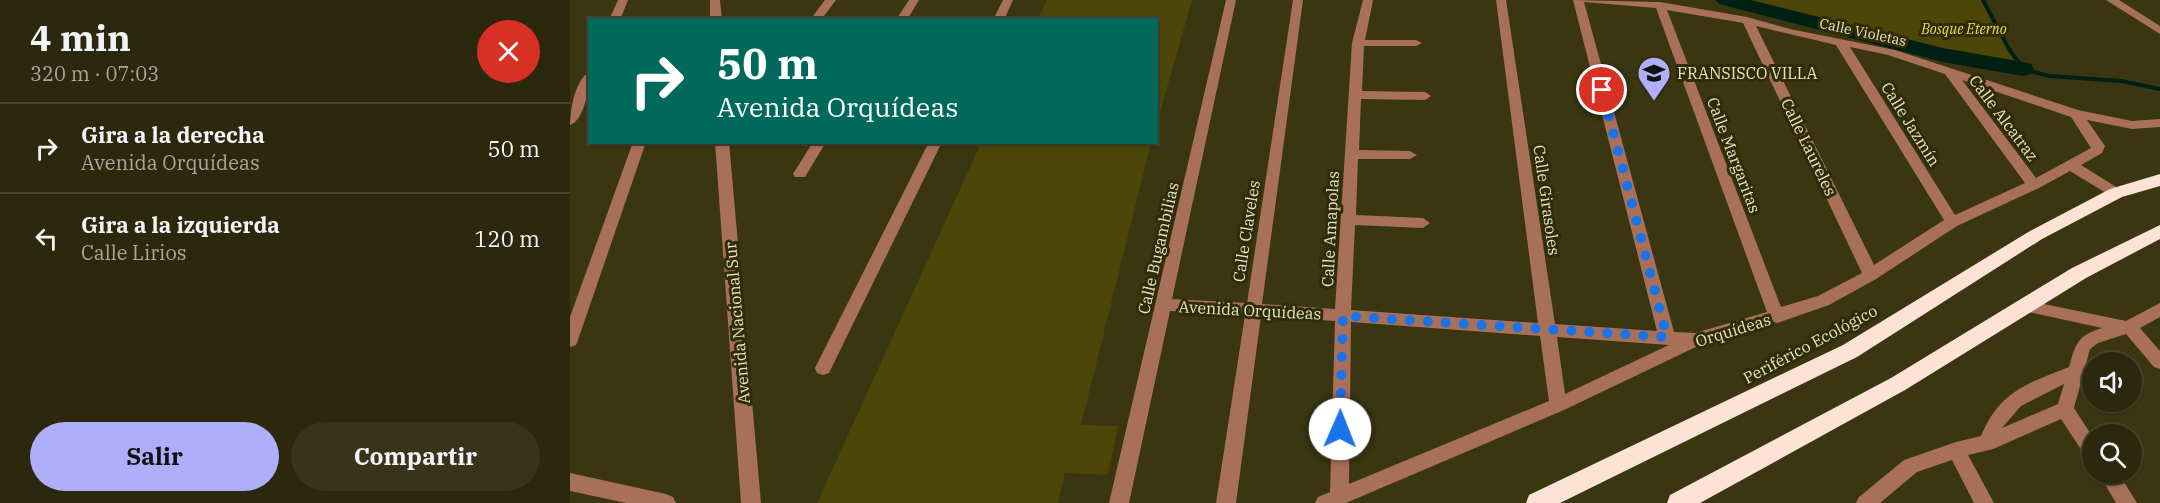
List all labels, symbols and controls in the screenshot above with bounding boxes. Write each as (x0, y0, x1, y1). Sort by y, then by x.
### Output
text: 4 min (30, 14, 131, 61)
street label: Calle Violetas (1818, 14, 1908, 50)
button: close (477, 20, 540, 83)
park label: Bosque Eterno (1920, 20, 2007, 38)
text: 50 m (717, 36, 818, 91)
icon: right (618, 42, 696, 120)
school or university icon: FRANSISCO VILLA (1636, 55, 1672, 102)
text: 320 m · 07:03 (30, 60, 159, 87)
place label: FRANSISCO VILLA (1677, 63, 1817, 83)
pin (1576, 64, 1627, 115)
street label: Calle Alcatraz (1965, 71, 2043, 165)
icon: arrive (1585, 73, 1618, 106)
street label: Calle Jazmín (1877, 78, 1945, 170)
text: Avenida Orquídeas (717, 89, 958, 124)
street label: Calle Margaritas (1703, 94, 1765, 216)
street label: Calle Laureles (1777, 95, 1841, 199)
text: Gira a la derecha (81, 120, 265, 149)
icon: right (30, 132, 63, 165)
text: 50 m (488, 134, 540, 163)
street label: Calle Girasoles (1529, 144, 1565, 256)
text: Avenida Orquídeas (81, 149, 260, 176)
street label: Calle Amapolas (1317, 170, 1343, 288)
street label: Calle Claveles (1228, 179, 1264, 283)
street label: Calle Bugambilias (1133, 180, 1183, 316)
text: Gira a la izquierda (81, 210, 280, 239)
icon: left (30, 222, 63, 255)
text: 120 m (474, 224, 540, 253)
text: Calle Lirios (81, 239, 186, 266)
street label: Avenida Nacional Sur (720, 241, 754, 405)
street label: Avenida Orquídeas (1178, 296, 1322, 324)
street label: Periférico Ecológico (1739, 300, 1881, 388)
street label: Orquídeas (1693, 309, 1773, 351)
map controls (2082, 352, 2142, 484)
button: sound (2082, 352, 2142, 412)
position arrow (1308, 397, 1372, 461)
button: Salir (30, 422, 279, 491)
button: Compartir (291, 422, 540, 491)
button: search (2082, 424, 2142, 484)

